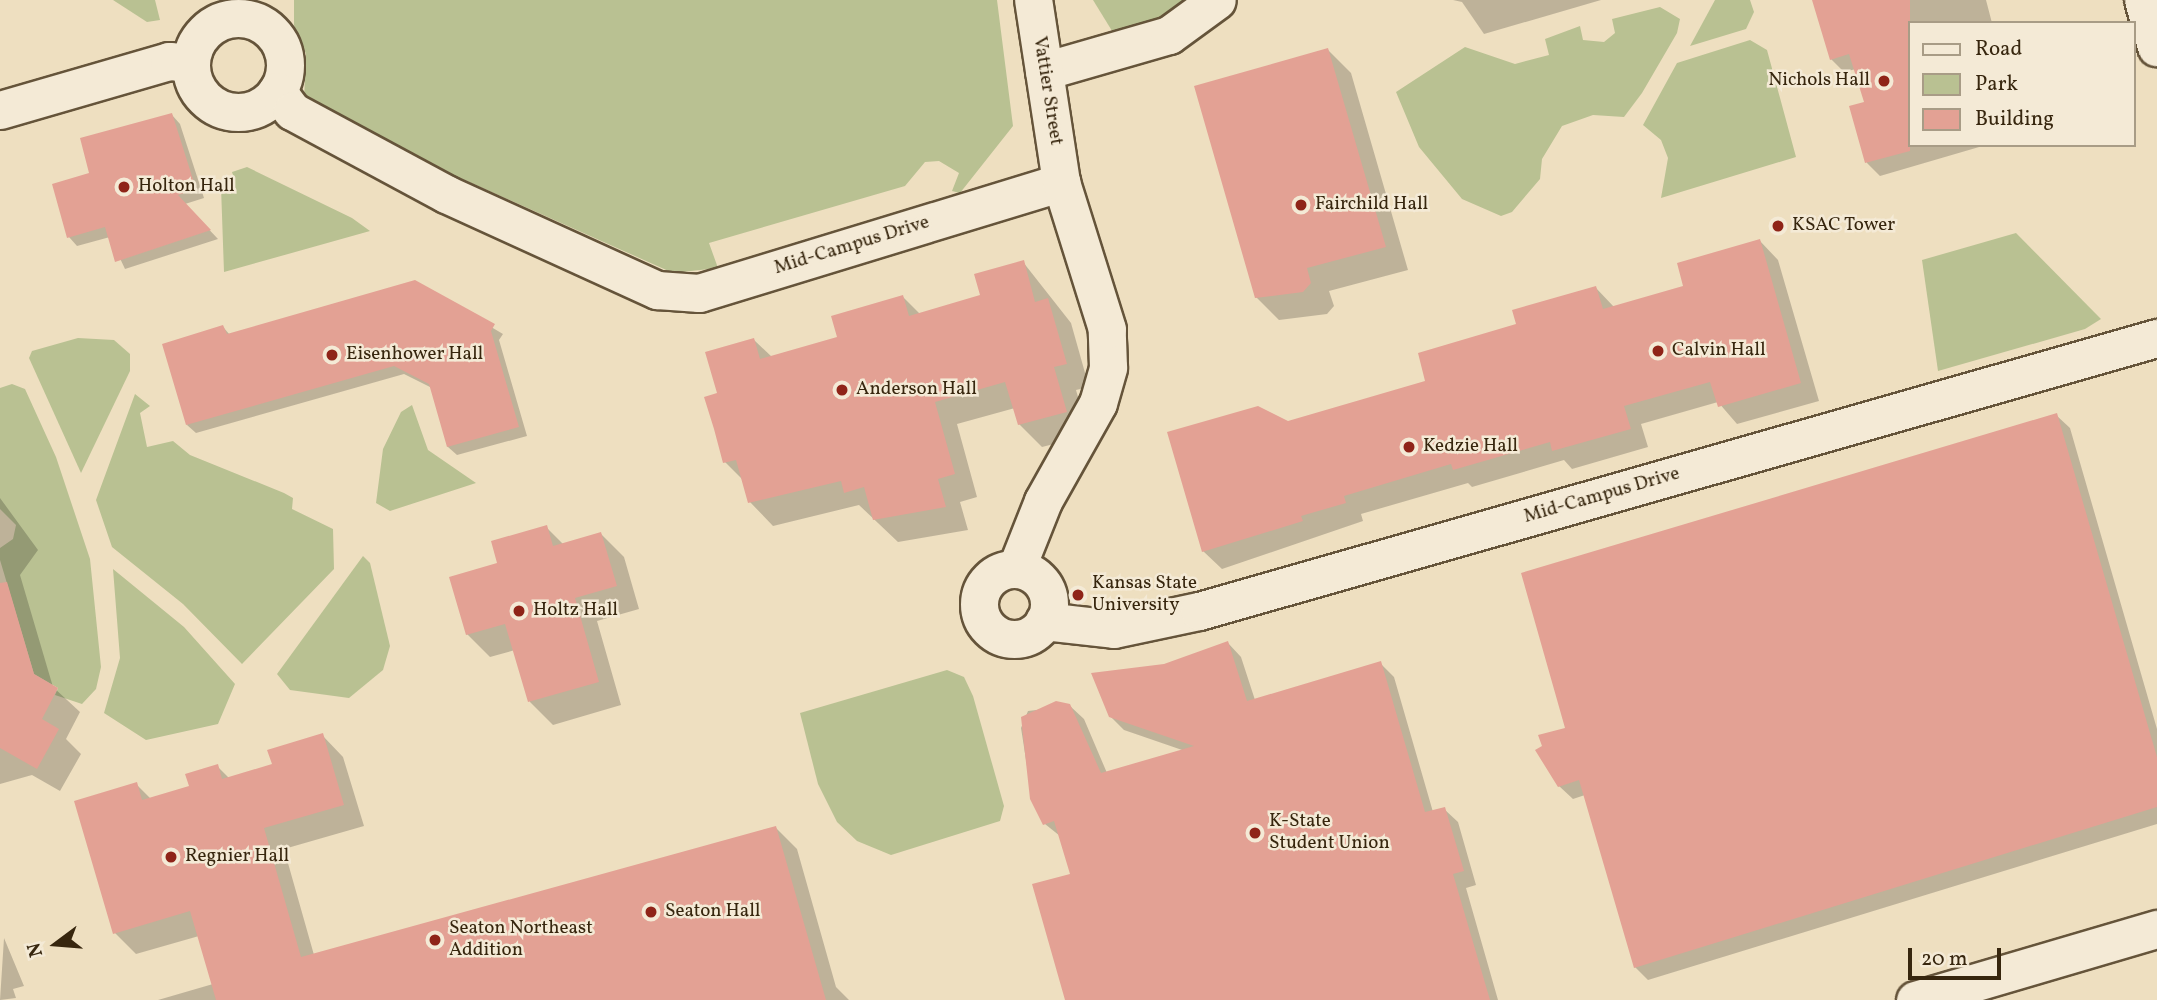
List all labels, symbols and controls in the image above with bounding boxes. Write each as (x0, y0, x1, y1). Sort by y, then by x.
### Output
legend (1909, 21, 2136, 147)
street label: Vattier Street (1027, 35, 1067, 147)
text: Road (1975, 35, 2022, 64)
place label: Nichols Hall (1768, 70, 1870, 92)
text: Park (1975, 70, 2018, 99)
marker: Nichols Hall (1876, 73, 1892, 89)
text: Building (1975, 105, 2054, 134)
place label: Holton Hall (138, 176, 235, 198)
marker: Holton Hall (116, 179, 132, 195)
place label: Fairchild Hall (1315, 194, 1428, 216)
marker: Fairchild Hall (1293, 197, 1309, 213)
street label: Mid-Campus Drive (772, 212, 932, 280)
place label: KSAC Tower (1792, 215, 1896, 237)
marker: KSAC Tower (1770, 218, 1786, 234)
place label: Calvin Hall (1672, 340, 1766, 362)
marker: Calvin Hall (1650, 343, 1666, 359)
place label: Eisenhower Hall (346, 344, 483, 366)
marker: Eisenhower Hall (324, 347, 340, 363)
place label: Anderson Hall (856, 379, 977, 401)
marker: Anderson Hall (834, 382, 850, 398)
place label: Kedzie Hall (1423, 436, 1518, 458)
marker: Kedzie Hall (1401, 439, 1417, 455)
street label: Mid-Campus Drive (1521, 463, 1683, 529)
place label: Kansas State University (1092, 573, 1197, 617)
marker: Kansas State University (1070, 587, 1086, 603)
place label: Holtz Hall (533, 600, 618, 622)
marker: Holtz Hall (511, 603, 527, 619)
place label: K-State Student Union (1269, 811, 1390, 855)
marker: K-State Student Union (1247, 825, 1263, 841)
place label: Regnier Hall (185, 846, 289, 868)
marker: Regnier Hall (163, 849, 179, 865)
place label: Seaton Hall (665, 901, 761, 923)
marker: Seaton Hall (643, 904, 659, 920)
north arrow (21, 909, 91, 979)
place label: Seaton Northeast Addition (449, 918, 593, 962)
marker: Seaton Northeast Addition (427, 932, 443, 948)
scale bar (1912, 934, 2005, 978)
text: N (21, 940, 50, 960)
text: 20 m (1921, 945, 1967, 974)

